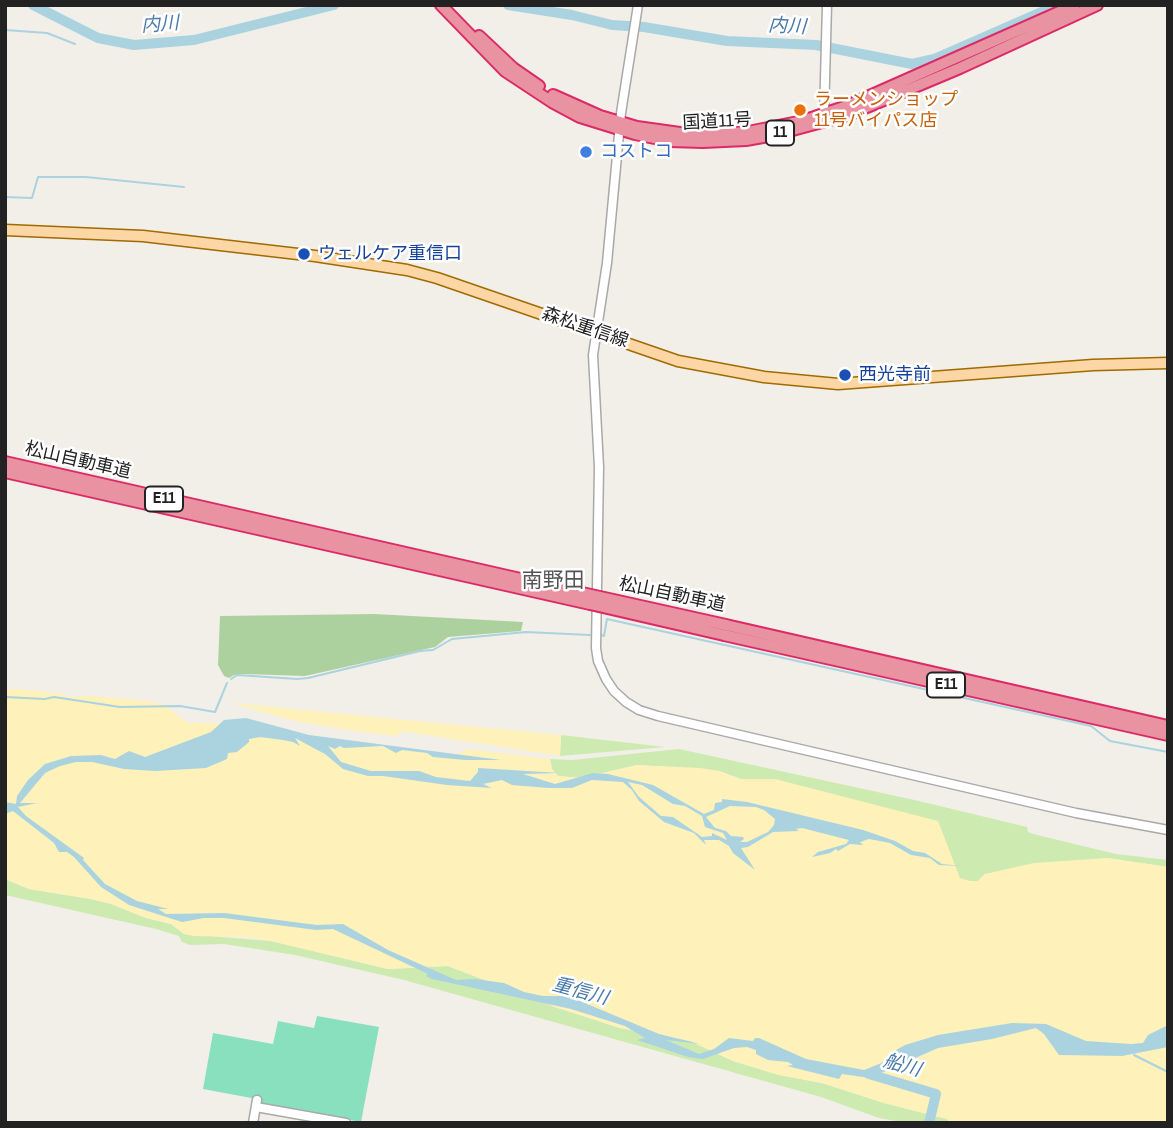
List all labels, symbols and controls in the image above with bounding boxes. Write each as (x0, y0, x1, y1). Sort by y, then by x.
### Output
water label: 内川 (140, 12, 180, 38)
water label: 内川 (767, 15, 807, 39)
place label: ラーメンショップ 11号バイパス店 (814, 89, 958, 132)
marker: ラーメンショップ 11号バイパス店 (792, 102, 808, 118)
street label: 国道11号 (682, 109, 752, 135)
road number: 11 (766, 120, 794, 146)
place label: コストコ (600, 141, 672, 163)
marker: コストコ (578, 144, 594, 160)
place label: ウェルケア重信口 (318, 243, 462, 265)
marker: ウェルケア重信口 (296, 246, 312, 262)
street label: 森松重信線 (539, 303, 631, 353)
place label: 西光寺前 (859, 364, 931, 386)
marker: 西光寺前 (837, 367, 853, 383)
street label: 松山自動車道 (23, 438, 133, 484)
road number: E11 (145, 486, 183, 512)
district label: 南野田 (522, 568, 584, 594)
street label: 松山自動車道 (617, 573, 727, 617)
road number: E11 (927, 672, 965, 698)
water label: 重信川 (550, 974, 610, 1010)
water label: 船川 (881, 1050, 923, 1082)

